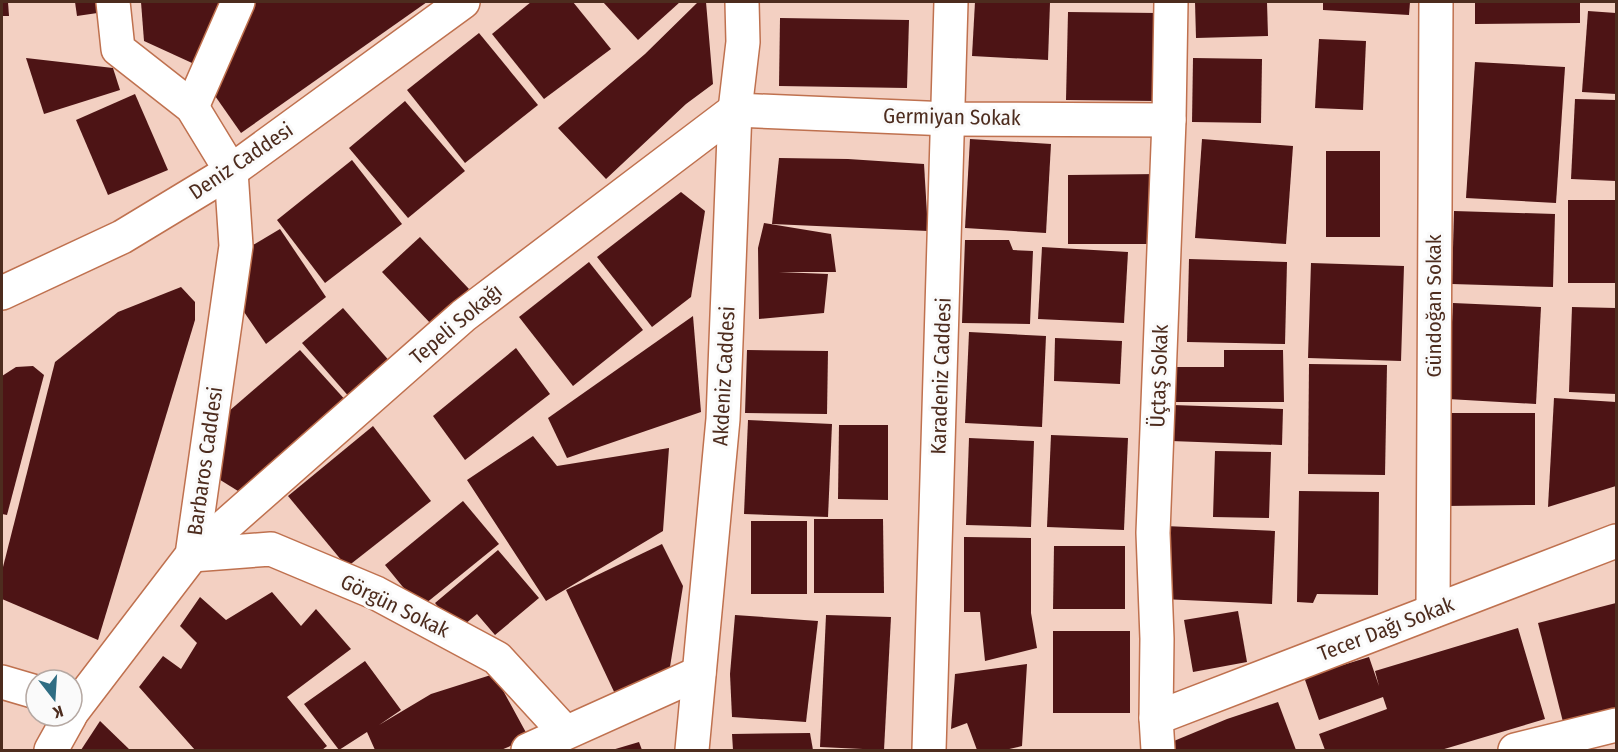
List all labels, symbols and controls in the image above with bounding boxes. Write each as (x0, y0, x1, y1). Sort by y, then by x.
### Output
street label: Germiyan Sokak (883, 103, 1021, 131)
street label: Deniz Caddesi (184, 117, 298, 205)
street label: Gündoğan Sokak (1421, 234, 1447, 378)
street label: Tepeli Sokağı (405, 278, 507, 370)
street label: Karadeniz Caddesi (925, 297, 957, 455)
street label: Akdeniz Caddesi (707, 306, 741, 446)
street label: Üçtaş Sokak (1144, 324, 1174, 428)
street label: Barbaros Caddesi (182, 385, 228, 537)
street label: Görgün Sokak (336, 568, 454, 644)
street label: Tecer Dağı Sokak (1314, 591, 1458, 667)
north arrow (24, 668, 84, 728)
text: K (50, 701, 65, 723)

